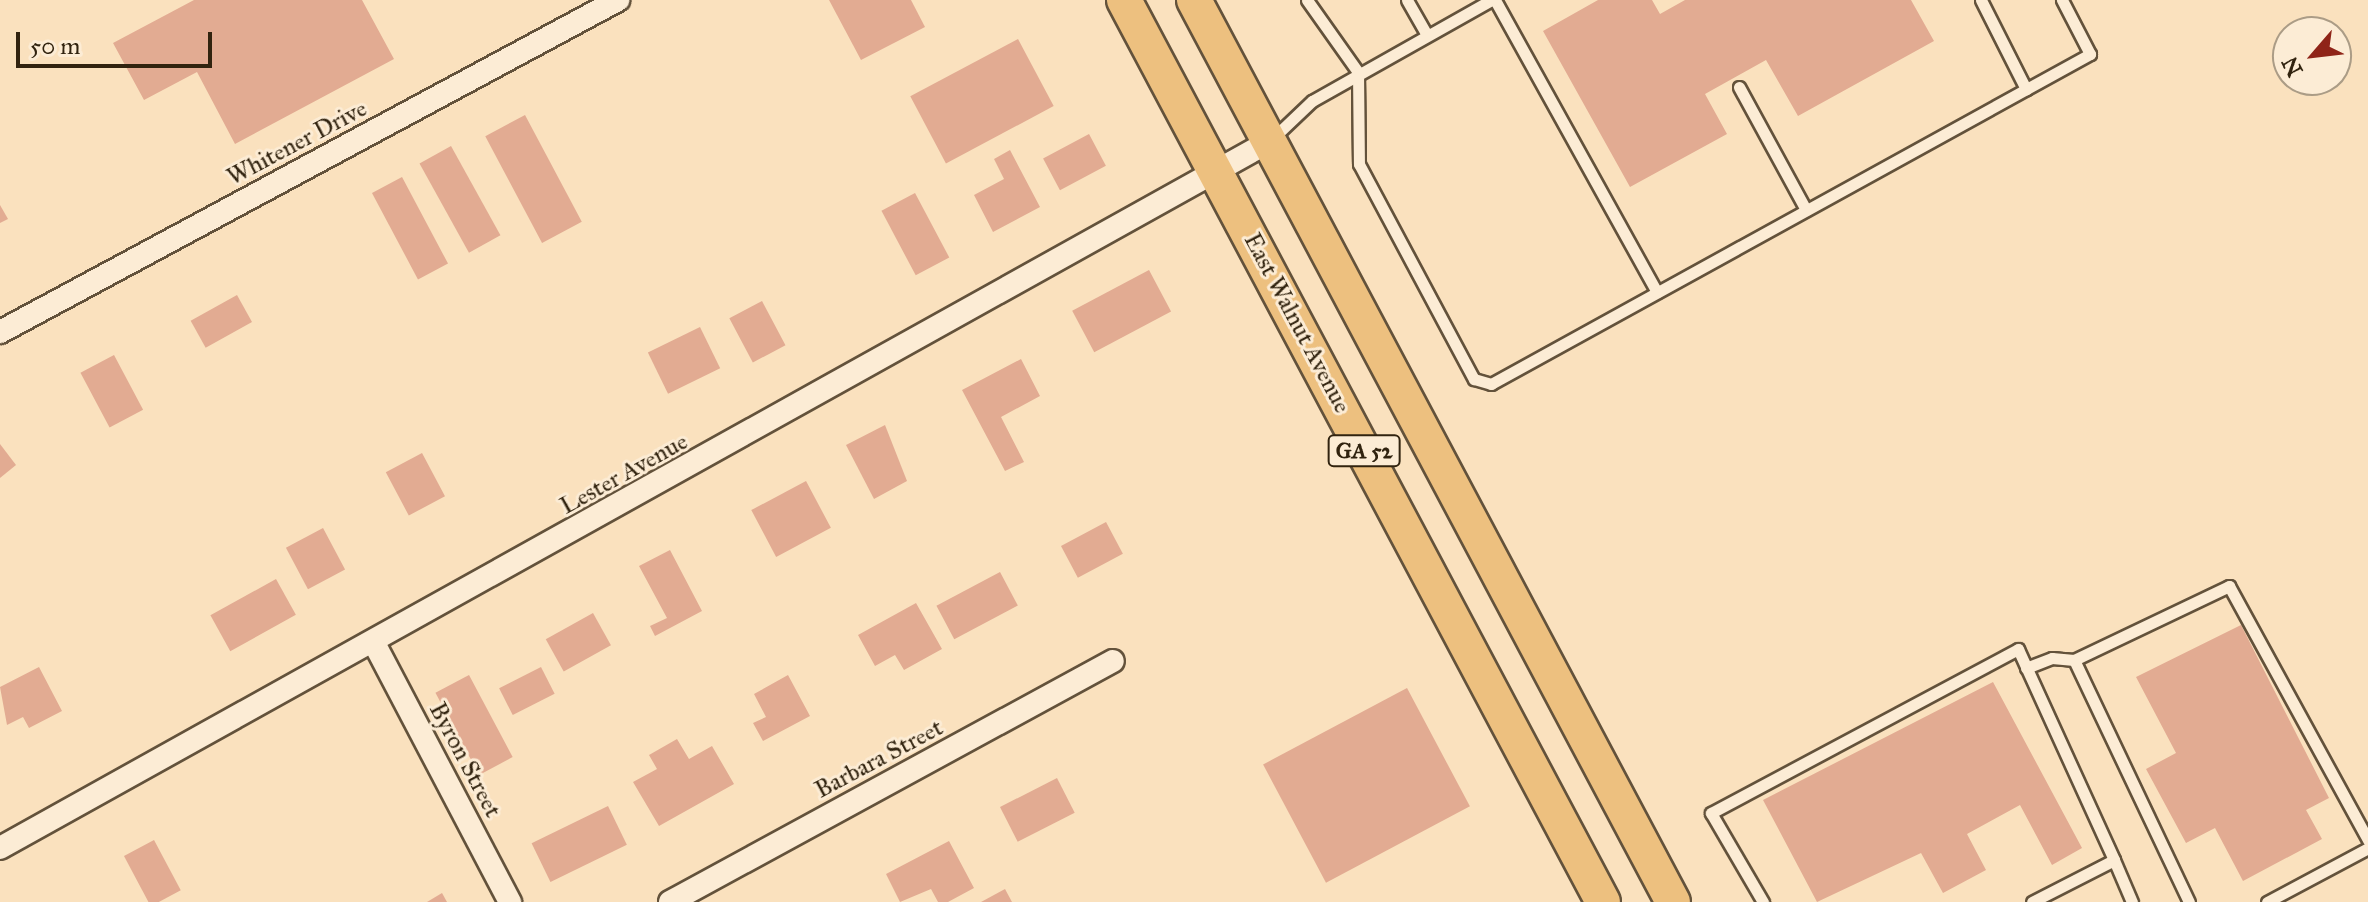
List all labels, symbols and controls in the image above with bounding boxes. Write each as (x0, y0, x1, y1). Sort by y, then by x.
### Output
scale bar (20, 16, 216, 66)
north arrow (2272, 16, 2352, 96)
text: 50 m (30, 31, 80, 61)
text: N (2276, 52, 2308, 81)
street label: Whitener Drive (222, 94, 372, 192)
street label: East Walnut Avenue (1237, 228, 1357, 418)
street label: Lester Avenue (555, 427, 693, 521)
road number: GA 52 (1326, 433, 1402, 469)
street label: Byron Street (423, 698, 507, 822)
street label: Barbara Street (810, 713, 948, 805)

